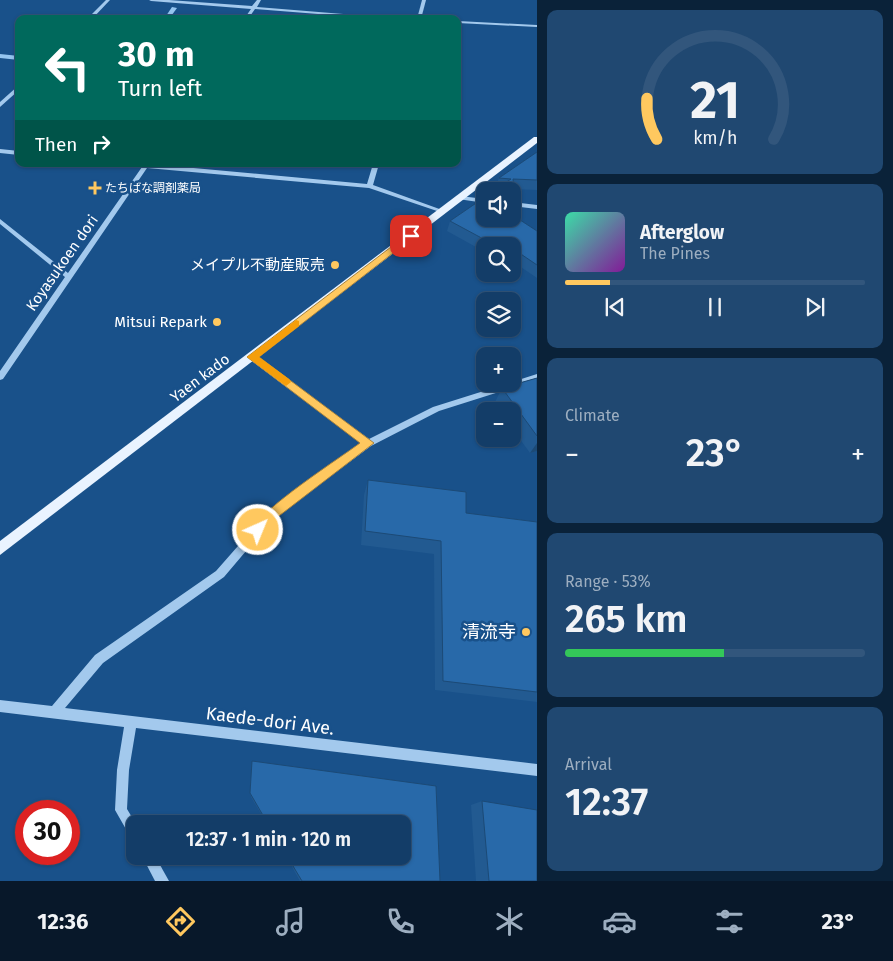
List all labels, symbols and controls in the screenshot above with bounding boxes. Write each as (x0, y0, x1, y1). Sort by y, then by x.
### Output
text: 30 m (118, 33, 195, 75)
icon: left (35, 35, 100, 100)
text: 21 (690, 69, 740, 132)
text: Turn left (118, 75, 202, 102)
text: km/h (693, 127, 737, 149)
icon: right (87, 130, 115, 158)
text: Then (35, 133, 77, 156)
place label: たちばな調剤薬局 (105, 181, 201, 195)
marker: たちばな調剤薬局 (89, 182, 101, 194)
map controls (476, 182, 521, 447)
button: sound (476, 182, 521, 227)
street label: Koyasukoen dori (22, 211, 102, 315)
pin (390, 215, 432, 257)
text: Afterglow (640, 221, 724, 244)
icon: arrive (397, 222, 425, 250)
button: search (476, 237, 521, 282)
text: The Pines (640, 244, 710, 263)
place label: メイプル不動産販売 (190, 256, 325, 274)
marker: メイプル不動産販売 (329, 259, 341, 271)
button: layers (476, 292, 521, 337)
icon: previous (601, 293, 629, 321)
icon: pause (701, 293, 729, 321)
icon: next (801, 293, 829, 321)
place label: Mitsui Repark (114, 313, 207, 331)
marker: Mitsui Repark (211, 316, 223, 328)
button: + (476, 347, 521, 392)
street label: Yaen kado (167, 350, 233, 406)
button: − (476, 402, 521, 447)
text: Climate (565, 406, 620, 425)
text: 23° (686, 430, 744, 476)
text: − (565, 438, 579, 471)
text: + (851, 438, 865, 471)
position arrow (231, 503, 283, 555)
text: Range · 53% (565, 572, 651, 591)
text: 265 km (565, 596, 688, 642)
place label: 清流寺 (462, 621, 516, 643)
marker: 清流寺 (520, 626, 532, 638)
street label: Kaede-dori Ave. (205, 702, 335, 740)
text: Arrival (565, 755, 612, 774)
text: 12:37 (565, 779, 648, 825)
speed limit sign: 30 (15, 800, 80, 865)
text: 12:37 · 1 min · 120 m (186, 828, 351, 851)
icon: directions (163, 904, 198, 939)
icon: music (273, 904, 308, 939)
icon: phone (383, 904, 418, 939)
icon: climate (492, 904, 527, 939)
icon: car (602, 904, 637, 939)
icon: filters (712, 904, 747, 939)
text: 12:36 (37, 908, 88, 935)
text: 23° (821, 908, 856, 935)

